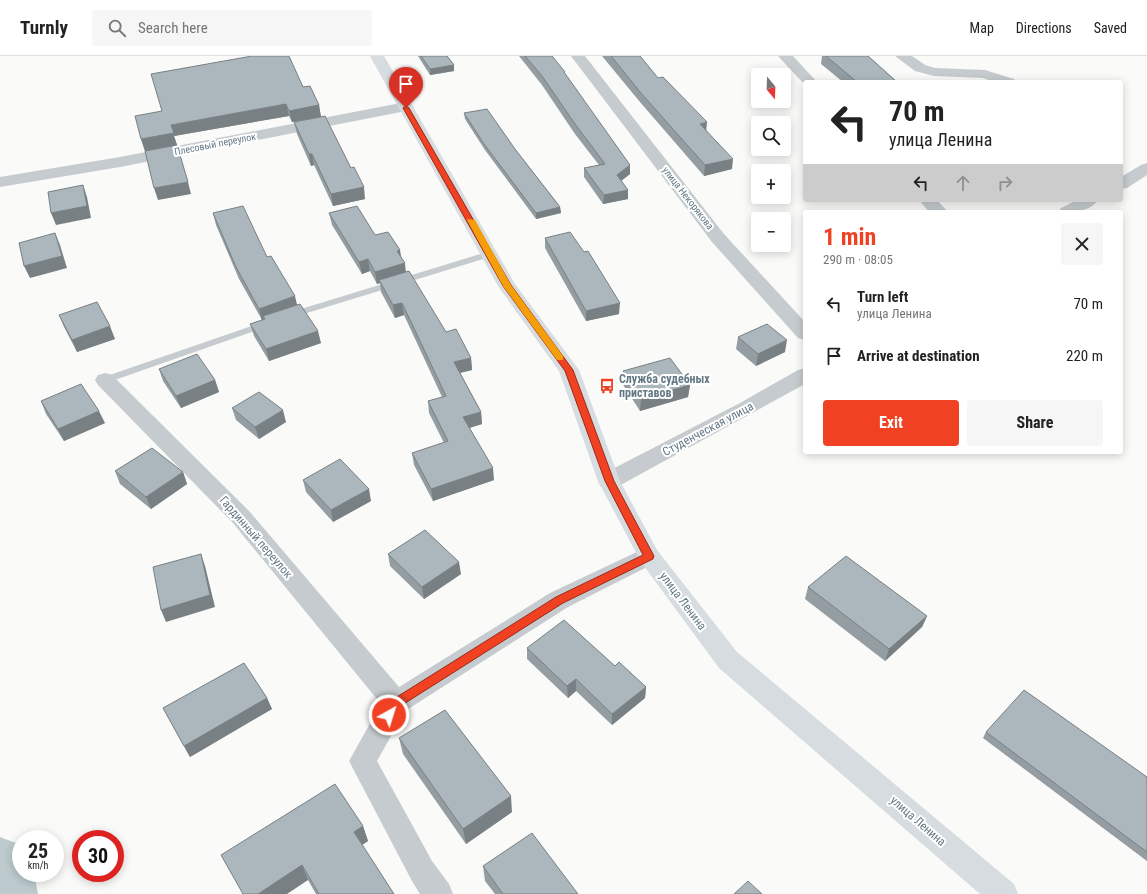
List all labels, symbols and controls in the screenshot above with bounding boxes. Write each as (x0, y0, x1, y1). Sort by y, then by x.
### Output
search box (92, 10, 372, 46)
text: Turnly (20, 16, 68, 39)
icon: search (106, 17, 128, 39)
text: Search here (138, 19, 208, 37)
text: Map (970, 20, 994, 36)
text: Directions (1016, 20, 1072, 36)
text: Saved (1094, 20, 1127, 36)
pin (389, 67, 423, 108)
north arrow (751, 68, 791, 108)
map controls (751, 68, 791, 252)
icon: arrive (395, 73, 417, 95)
text: 70 m (889, 95, 945, 128)
icon: left (823, 96, 875, 148)
button: search (751, 116, 791, 156)
text: улица Ленина (889, 129, 992, 150)
street label: Плесовый переулок (173, 131, 257, 157)
button: + (751, 164, 791, 204)
street label: улица Некорякова (660, 165, 716, 232)
icon: left (910, 172, 932, 194)
icon: ahead (952, 172, 974, 194)
icon: right (994, 172, 1016, 194)
button: − (751, 212, 791, 252)
text: 1 min (823, 223, 876, 251)
button: close (1061, 223, 1103, 265)
text: 290 m · 08:05 (823, 252, 893, 267)
text: Turn left (857, 288, 908, 306)
icon: left (823, 293, 845, 315)
text: 70 m (1073, 295, 1103, 313)
text: улица Ленина (857, 306, 932, 321)
icon: arrive (823, 345, 845, 367)
text: Arrive at destination (857, 347, 980, 365)
text: 220 m (1066, 347, 1103, 365)
place label: Служба судебных приставов (619, 372, 710, 400)
bus stop icon: Служба судебных приставов (598, 377, 616, 395)
street label: Студенческая улица (660, 399, 756, 459)
button: Exit (823, 400, 959, 446)
button: Share (967, 400, 1103, 446)
street label: Гардинный переулок (217, 493, 295, 581)
street label: улица Ленина (657, 569, 709, 633)
position arrow (368, 694, 410, 736)
street label: улица Ленина (887, 793, 949, 849)
speed limit sign: 30 (72, 830, 124, 882)
text: 25 (28, 839, 48, 863)
text: km/h (28, 860, 48, 871)

